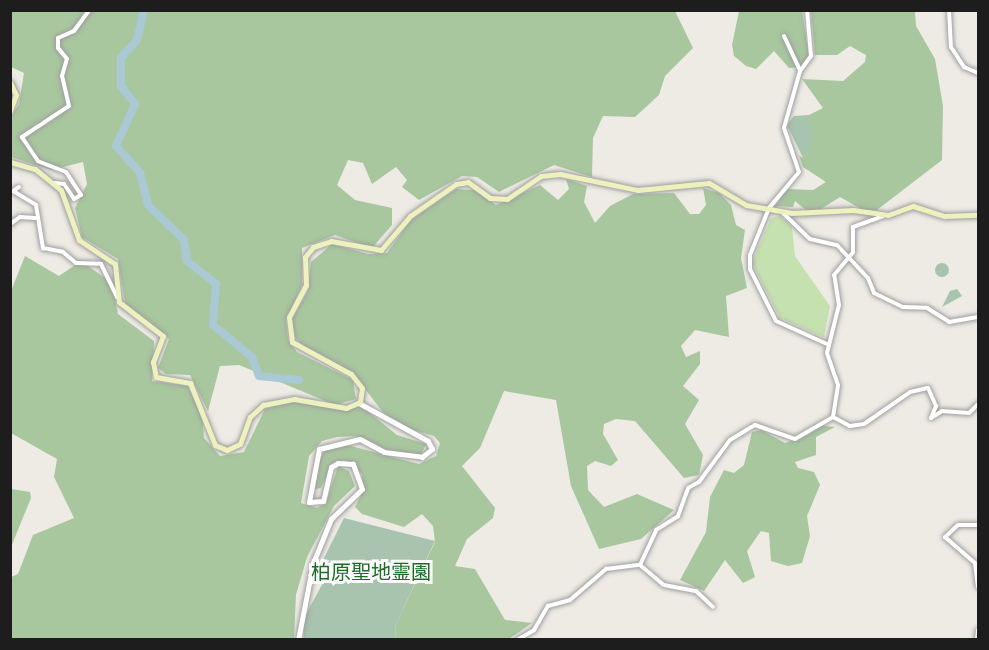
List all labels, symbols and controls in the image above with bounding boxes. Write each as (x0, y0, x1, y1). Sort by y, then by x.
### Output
park label: 柏原聖地霊園 (311, 560, 431, 584)

